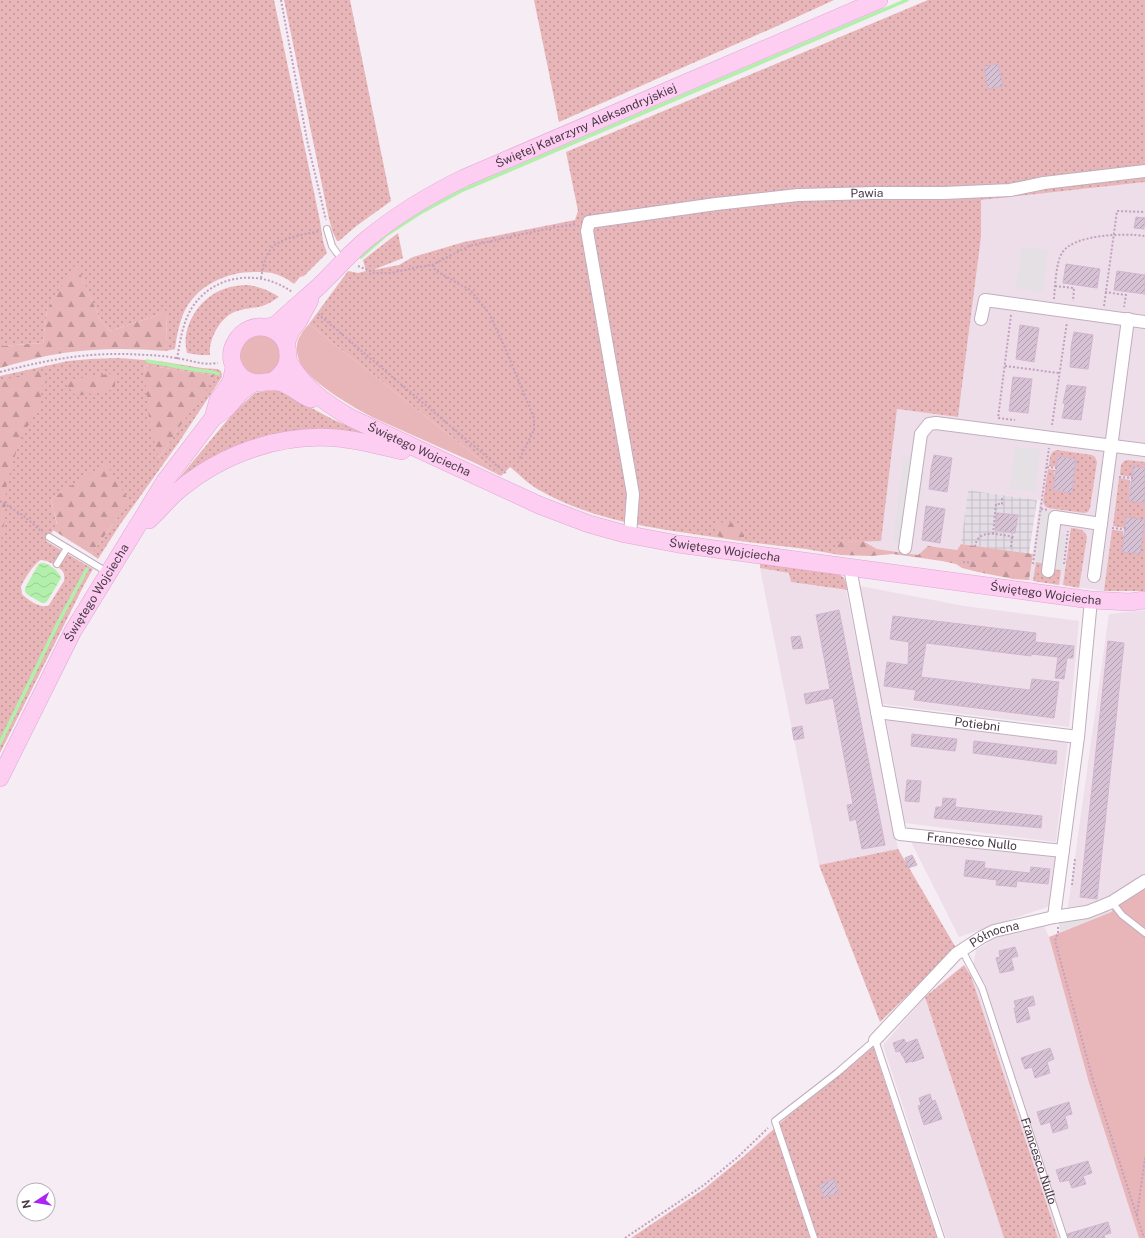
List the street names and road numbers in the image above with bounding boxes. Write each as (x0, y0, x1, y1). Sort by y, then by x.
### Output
street label: Świętej Katarzyny Aleksandryjskiej (493, 81, 679, 171)
street label: Pawia (850, 186, 883, 201)
street label: Świętego Wojciecha (365, 420, 473, 479)
street label: Świętego Wojciecha (668, 535, 781, 565)
street label: Świętego Wojciecha (62, 541, 132, 644)
street label: Świętego Wojciecha (989, 579, 1102, 608)
street label: Potiebni (954, 715, 1001, 734)
street label: Francesco Nullo (926, 830, 1018, 853)
street label: Północna (967, 918, 1020, 950)
street label: Francesco Nullo (1018, 1116, 1060, 1206)

